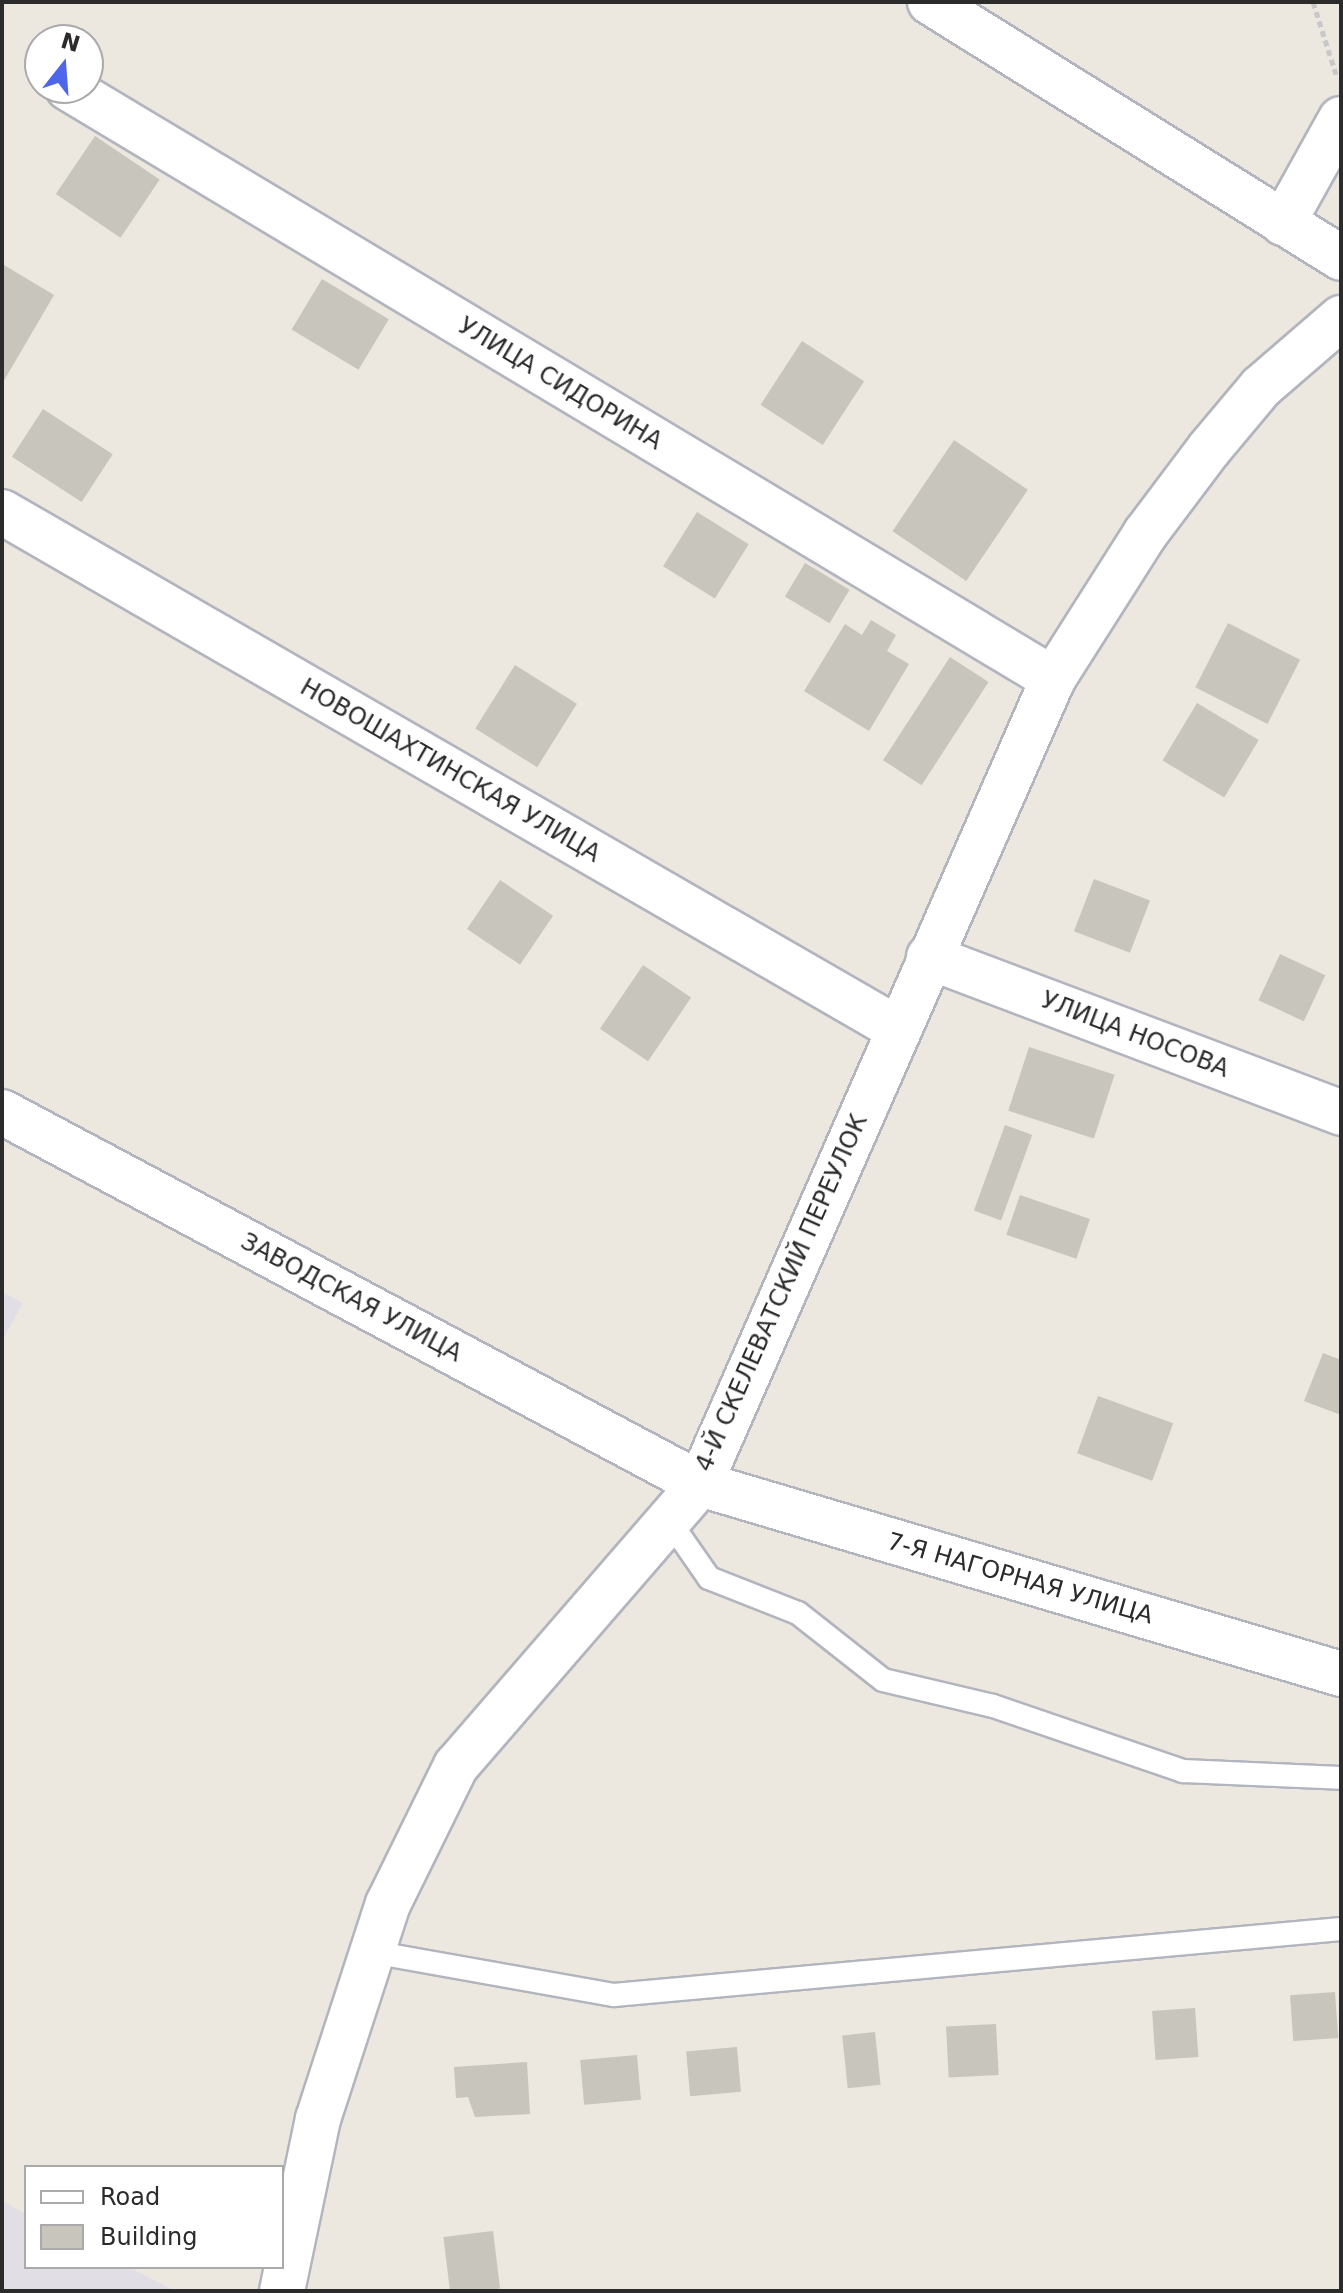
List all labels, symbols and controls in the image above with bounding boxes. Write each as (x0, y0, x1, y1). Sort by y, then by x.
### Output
north arrow (24, 24, 104, 104)
text: N (58, 28, 83, 57)
street label: УЛИЦА СИДОРИНА (453, 312, 667, 456)
street label: НОВОШАХТИНСКАЯ УЛИЦА (295, 673, 605, 869)
street label: УЛИЦА НОСОВА (1037, 986, 1233, 1084)
street label: 4-Й СКЕЛЕВАТСКИЙ ПЕРЕУЛОК (690, 1110, 874, 1476)
street label: ЗАВОДСКАЯ УЛИЦА (236, 1228, 466, 1368)
street label: 7-Я НАГОРНАЯ УЛИЦА (884, 1527, 1156, 1631)
legend (24, 2165, 284, 2269)
text: Road (100, 2183, 160, 2211)
text: Building (100, 2223, 197, 2251)

